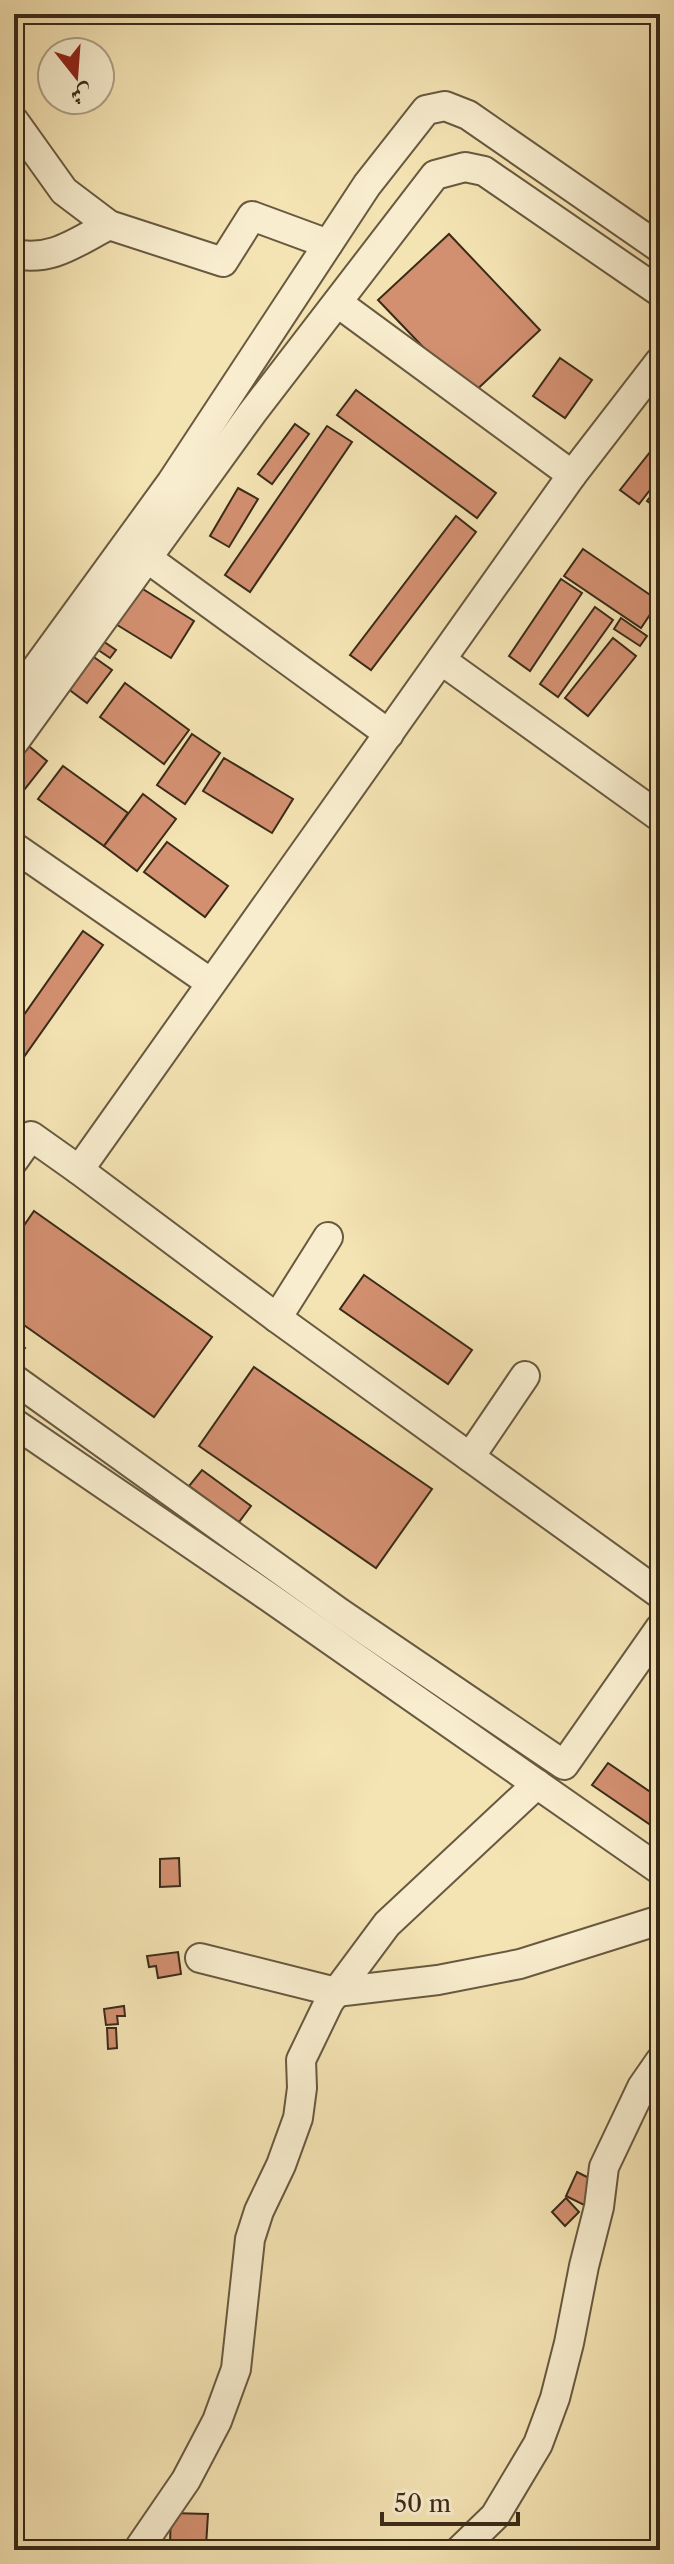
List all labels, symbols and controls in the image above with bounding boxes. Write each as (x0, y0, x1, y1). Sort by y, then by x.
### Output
north arrow (36, 36, 116, 116)
text: ش (67, 79, 96, 111)
scale bar (382, 2476, 518, 2526)
text: 50 m (394, 2489, 451, 2518)

